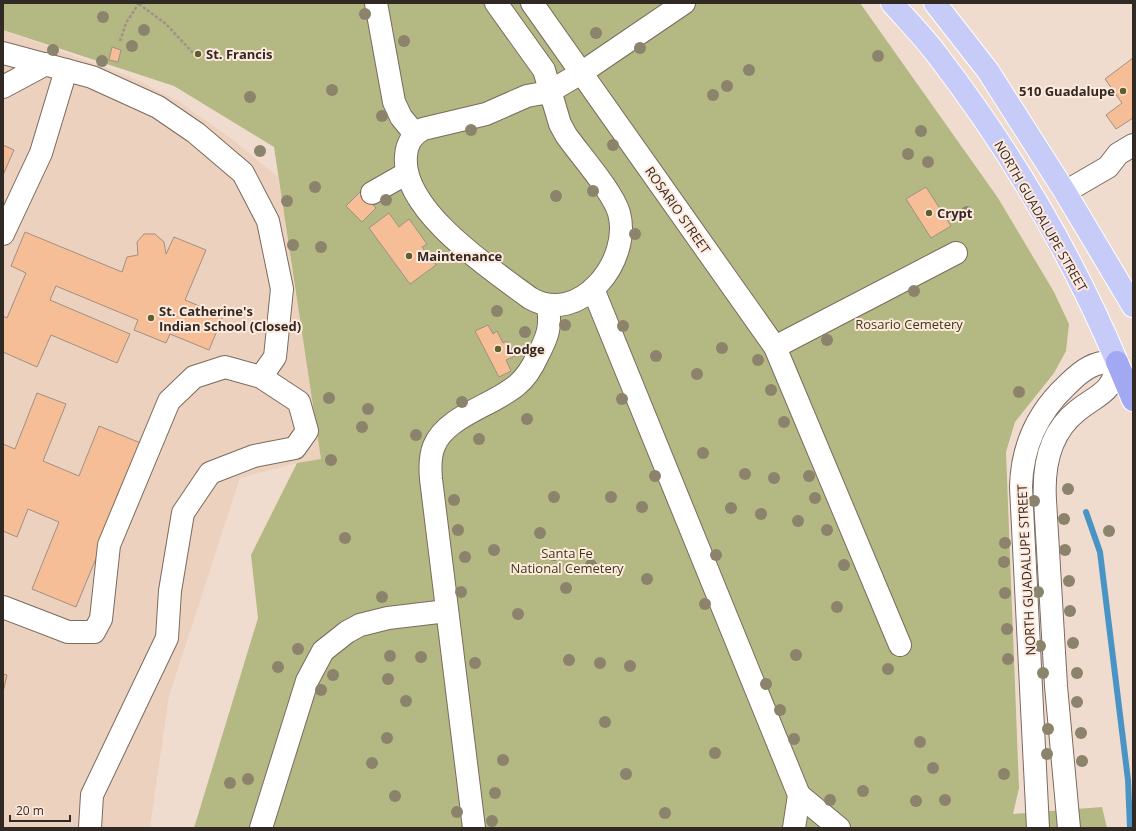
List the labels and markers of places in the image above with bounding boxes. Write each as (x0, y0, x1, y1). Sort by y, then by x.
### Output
place label: St. Francis (206, 45, 272, 63)
marker: St. Francis (193, 49, 203, 59)
place label: 510 Guadalupe (1019, 82, 1115, 100)
marker: 510 Guadalupe (1118, 86, 1128, 96)
place label: Crypt (937, 204, 973, 222)
marker: Crypt (924, 208, 934, 218)
place label: Maintenance (417, 247, 503, 265)
marker: Maintenance (404, 251, 414, 261)
place label: St. Catherine's Indian School (Closed) (159, 302, 301, 335)
marker: St. Catherine's Indian School (Closed) (146, 313, 156, 323)
place label: Lodge (506, 340, 545, 358)
marker: Lodge (493, 344, 503, 354)

